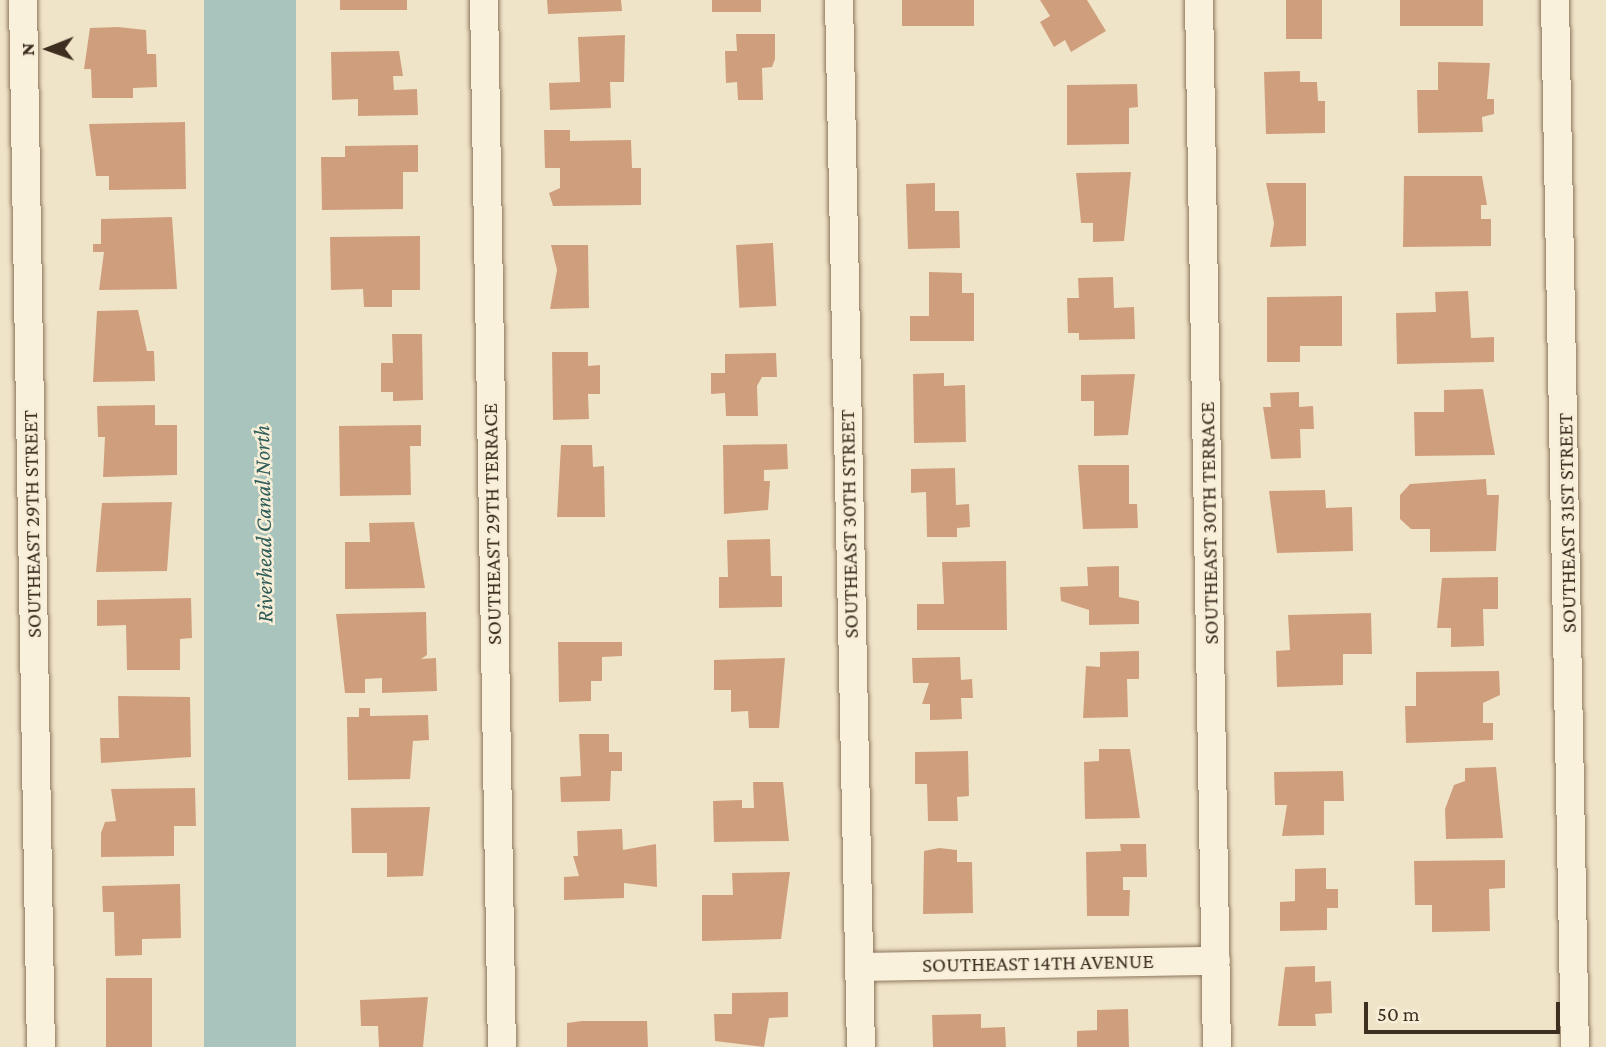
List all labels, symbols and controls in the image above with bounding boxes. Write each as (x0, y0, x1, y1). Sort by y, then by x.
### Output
north arrow (14, 14, 84, 84)
text: N (17, 43, 38, 56)
street label: SOUTHEAST 30TH TERRACE (1194, 401, 1224, 645)
street label: SOUTHEAST 29TH TERRACE (477, 403, 507, 645)
street label: SOUTHEAST 30TH STREET (834, 409, 864, 639)
street label: SOUTHEAST 29TH STREET (17, 410, 47, 638)
street label: SOUTHEAST 31ST STREET (1552, 413, 1582, 633)
water label: Riverhead Canal North (247, 425, 279, 623)
street label: SOUTHEAST 14TH AVENUE (922, 948, 1154, 978)
scale bar (1368, 988, 1564, 1032)
text: 50 m (1377, 1002, 1420, 1026)

